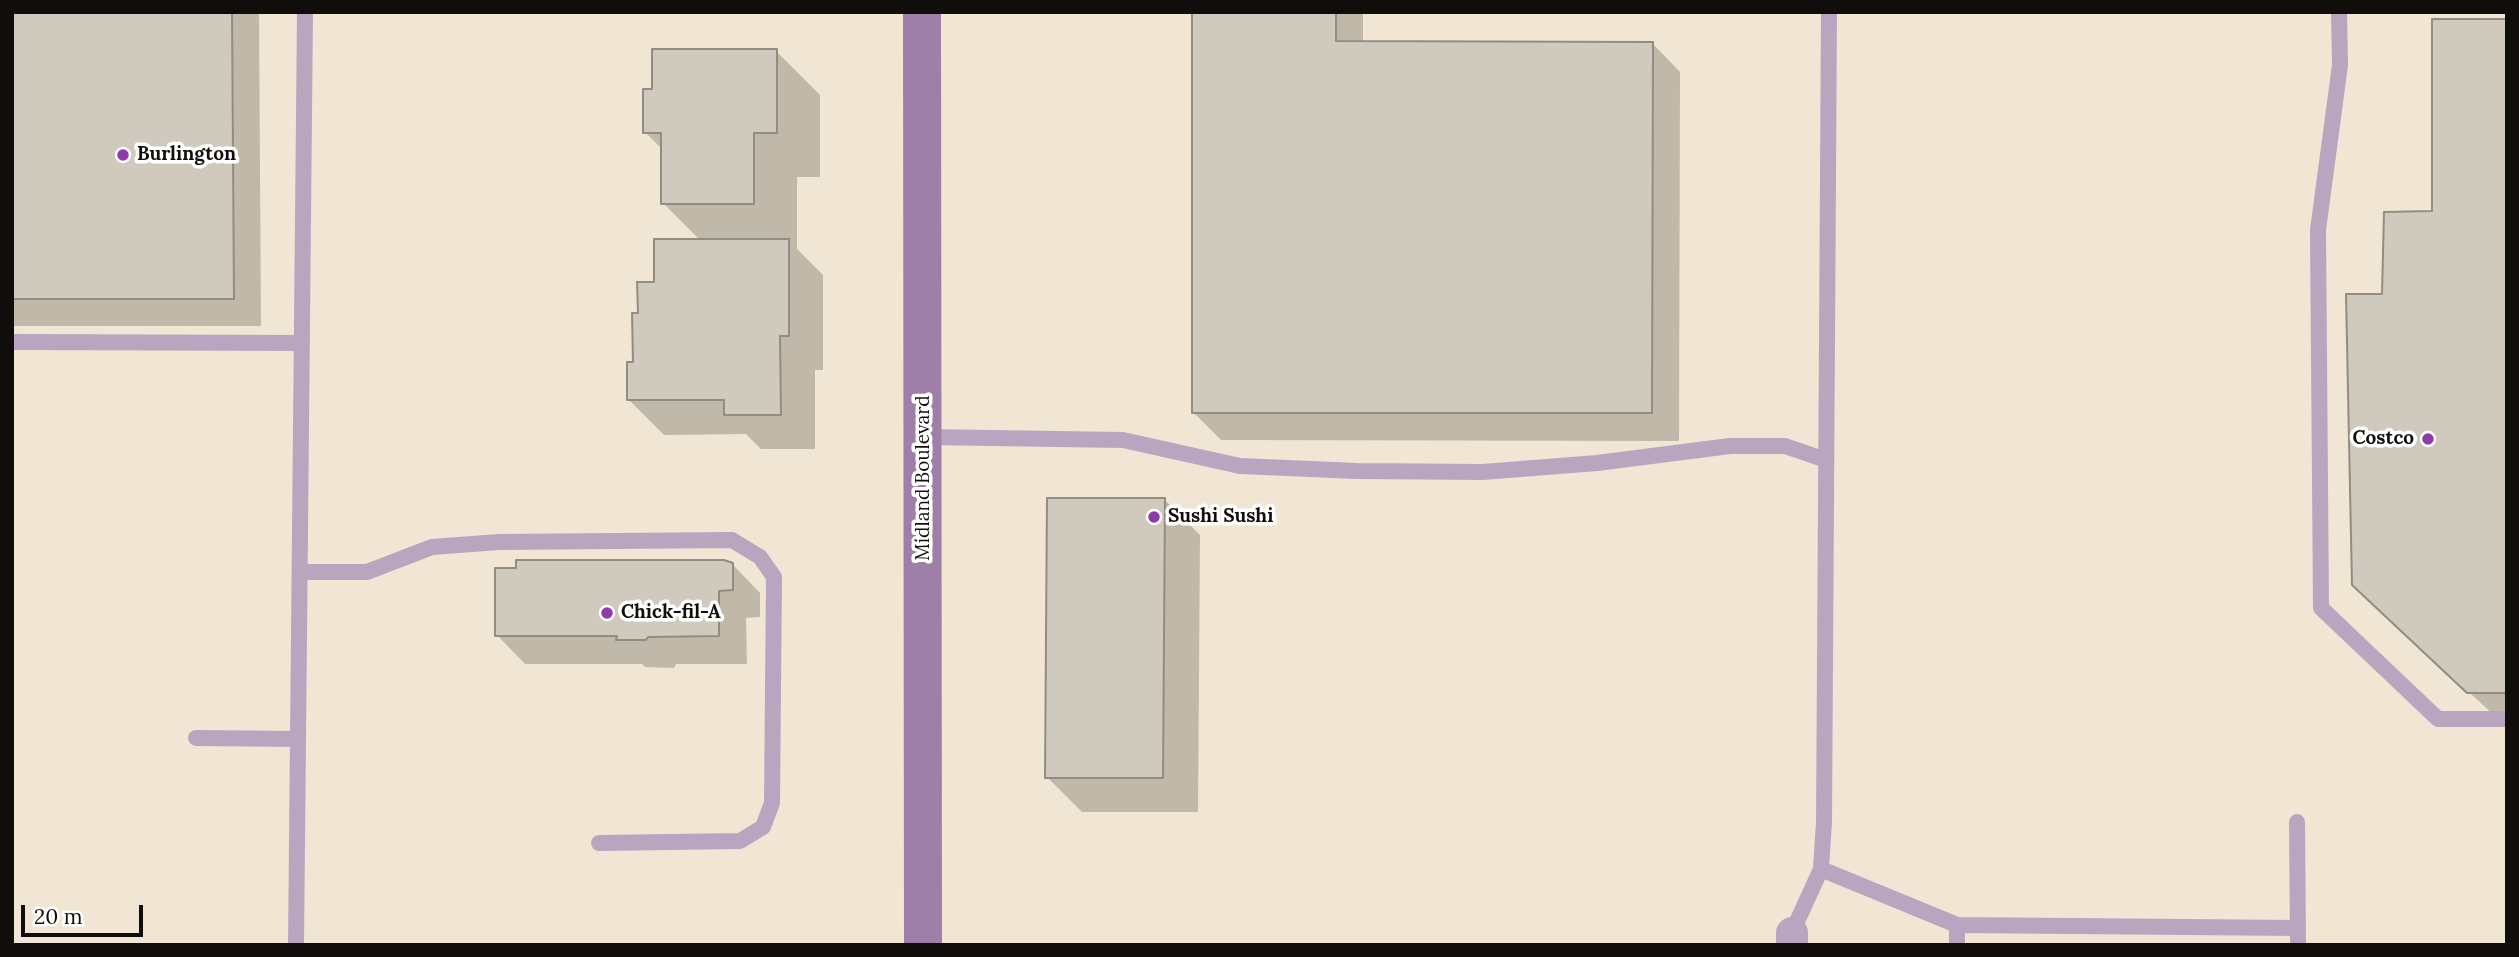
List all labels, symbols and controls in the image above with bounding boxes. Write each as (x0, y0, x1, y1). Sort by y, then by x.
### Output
place label: Burlington (137, 144, 236, 166)
marker: Burlington (115, 147, 131, 163)
street label: Midland Boulevard (913, 395, 935, 561)
place label: Costco (2353, 428, 2414, 450)
marker: Costco (2420, 431, 2436, 447)
place label: Sushi Sushi (1168, 506, 1273, 528)
marker: Sushi Sushi (1146, 509, 1162, 525)
place label: Chick-fil-A (621, 602, 721, 624)
marker: Chick-fil-A (599, 605, 615, 621)
scale bar (24, 890, 147, 934)
text: 20 m (34, 903, 83, 930)

